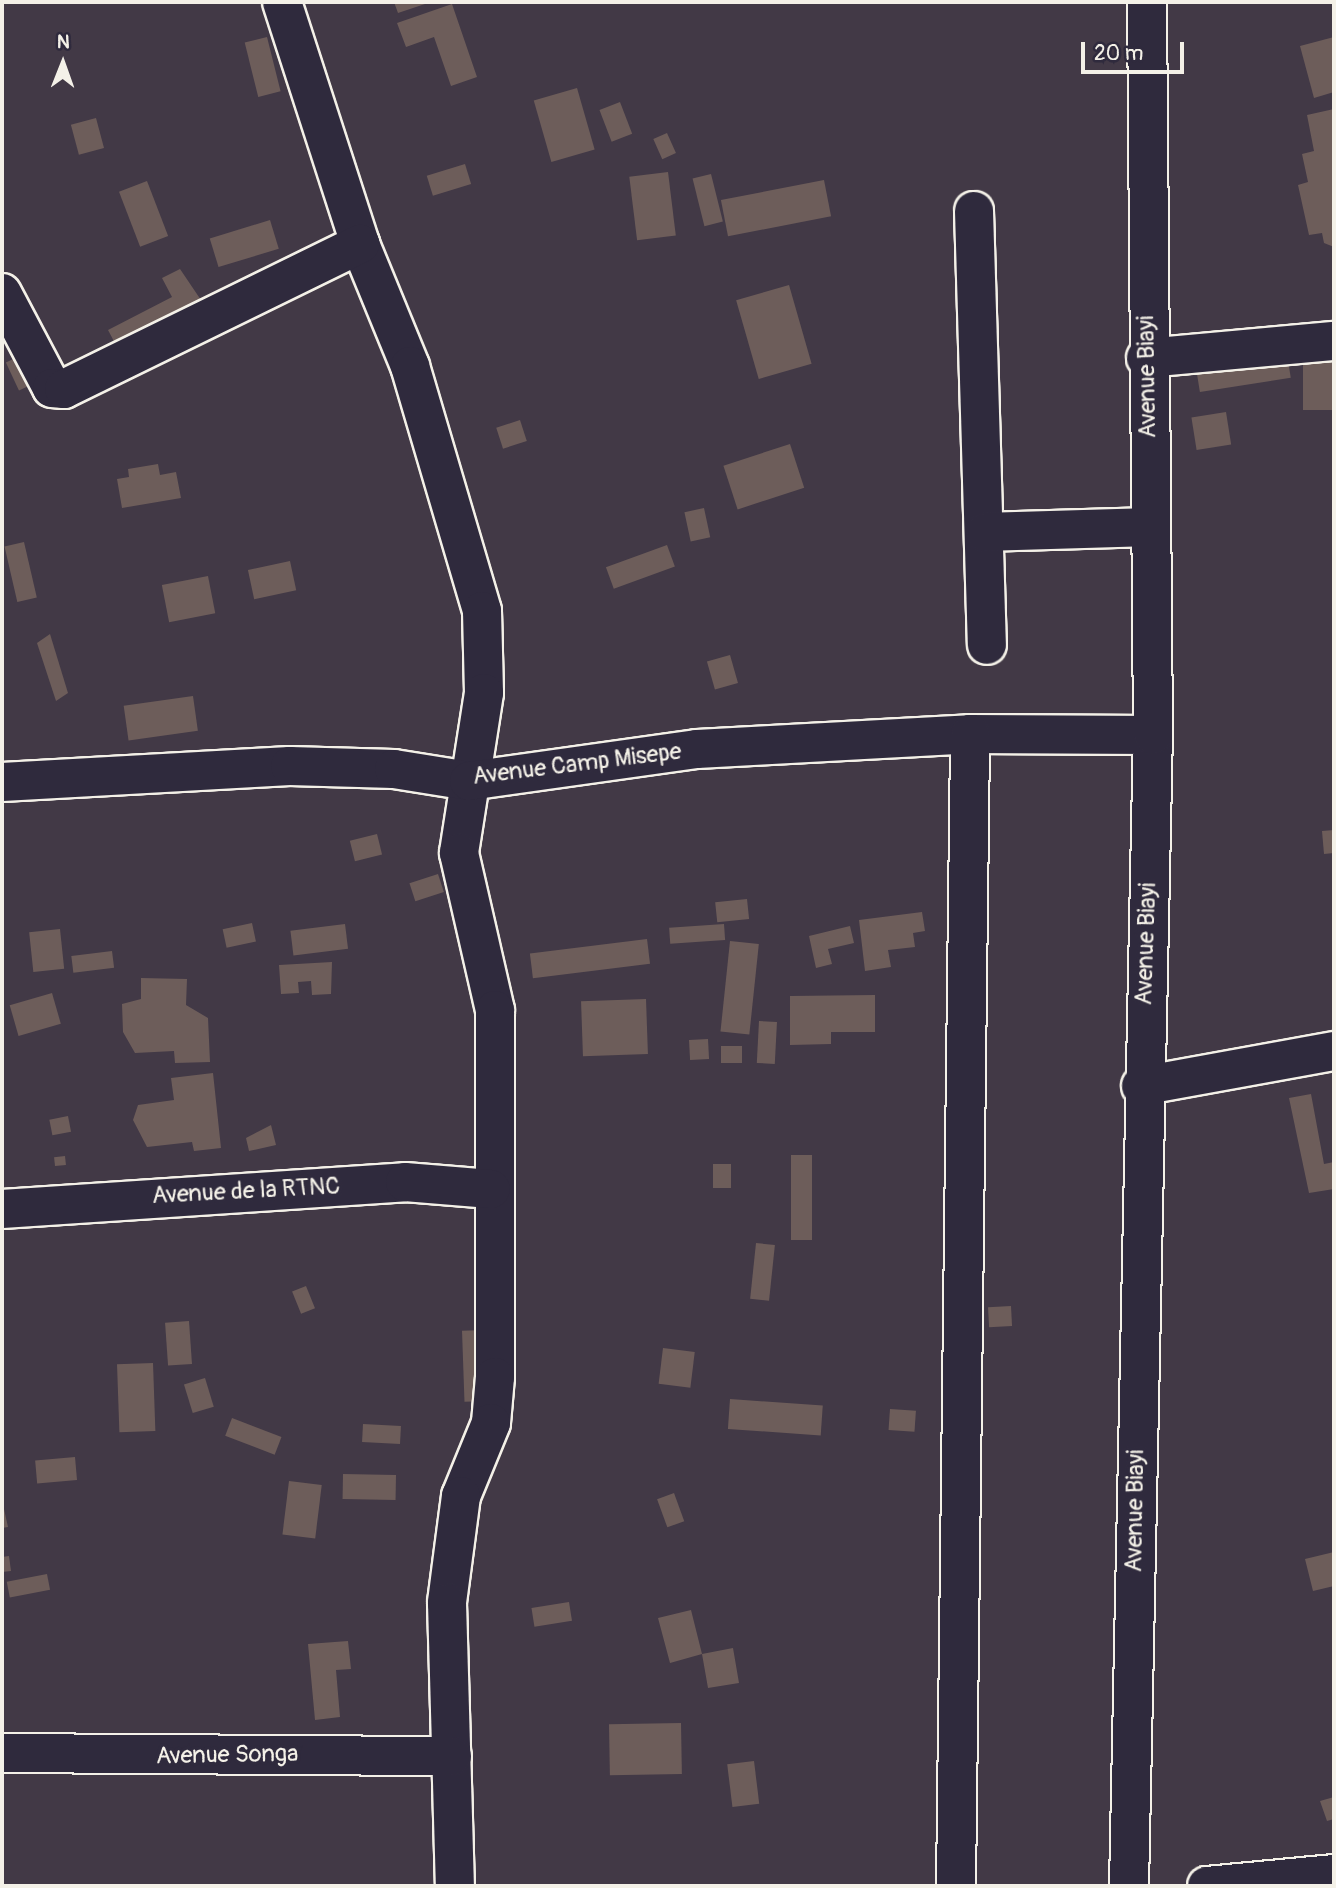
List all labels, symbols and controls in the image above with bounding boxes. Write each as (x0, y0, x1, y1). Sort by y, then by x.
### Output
north arrow (28, 28, 98, 98)
scale bar (1084, 28, 1187, 72)
text: N (57, 30, 70, 54)
text: 20 m (1094, 40, 1143, 67)
street label: Avenue Biayi (1132, 315, 1162, 439)
street label: Avenue Camp Misepe (471, 737, 683, 791)
street label: Avenue Biayi (1129, 882, 1163, 1006)
street label: Avenue de la RTNC (151, 1172, 341, 1210)
street label: Avenue Biayi (1120, 1449, 1150, 1573)
street label: Avenue Songa (156, 1739, 298, 1771)

